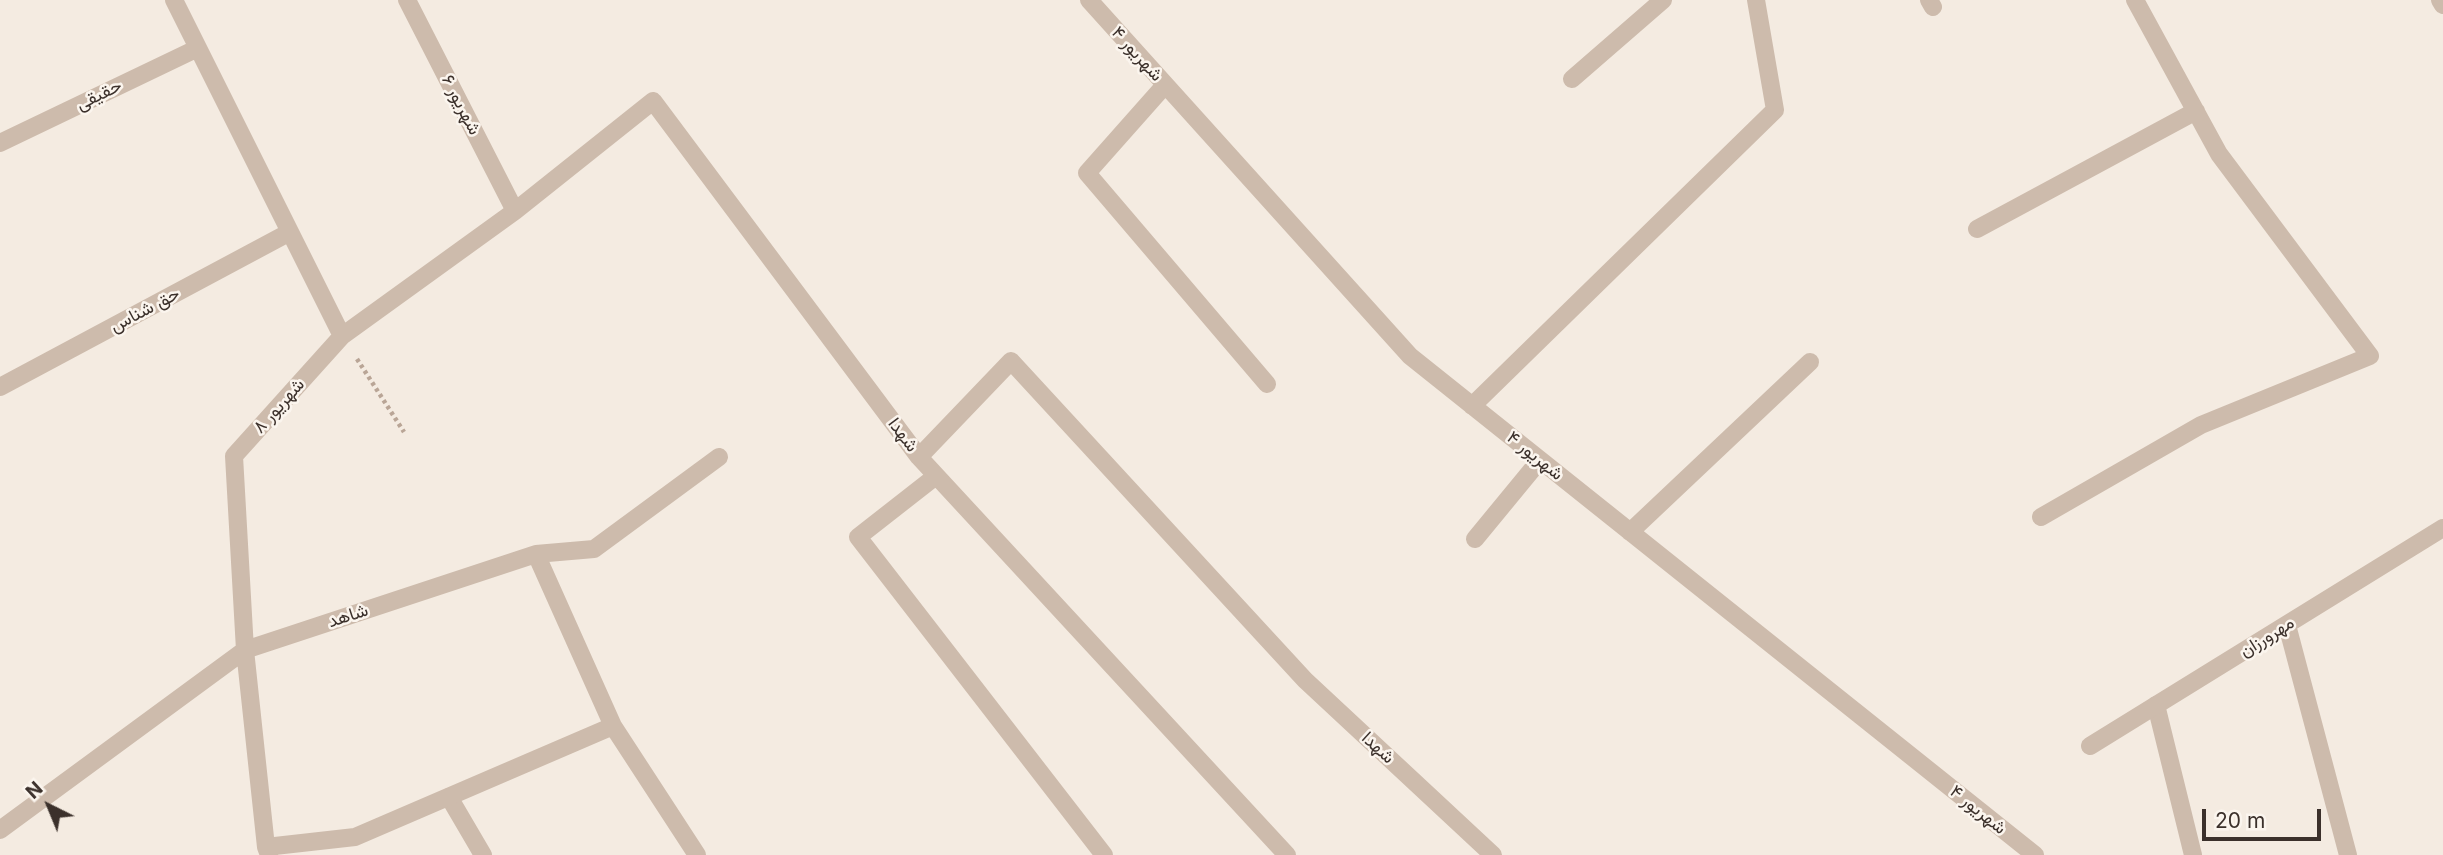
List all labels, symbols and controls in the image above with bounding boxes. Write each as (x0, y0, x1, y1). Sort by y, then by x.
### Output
street label: شهریور ۴ (1107, 22, 1167, 86)
street label: شهریور ۶ (437, 71, 485, 139)
street label: حقیقی (73, 75, 125, 115)
street label: حق شناس (106, 283, 184, 337)
street label: شهریور ۸ (249, 374, 309, 438)
street label: شهدا (883, 414, 923, 456)
street label: شهریور ۴ (1502, 427, 1568, 485)
street label: شاهد (325, 599, 371, 633)
street label: مهرورزان (2236, 612, 2298, 662)
street label: شهدا (1357, 728, 1399, 768)
north arrow (14, 771, 84, 841)
text: N (21, 777, 47, 804)
street label: شهریور ۴ (1945, 781, 2011, 839)
scale bar (2205, 796, 2324, 840)
text: 20 m (2215, 808, 2265, 833)

